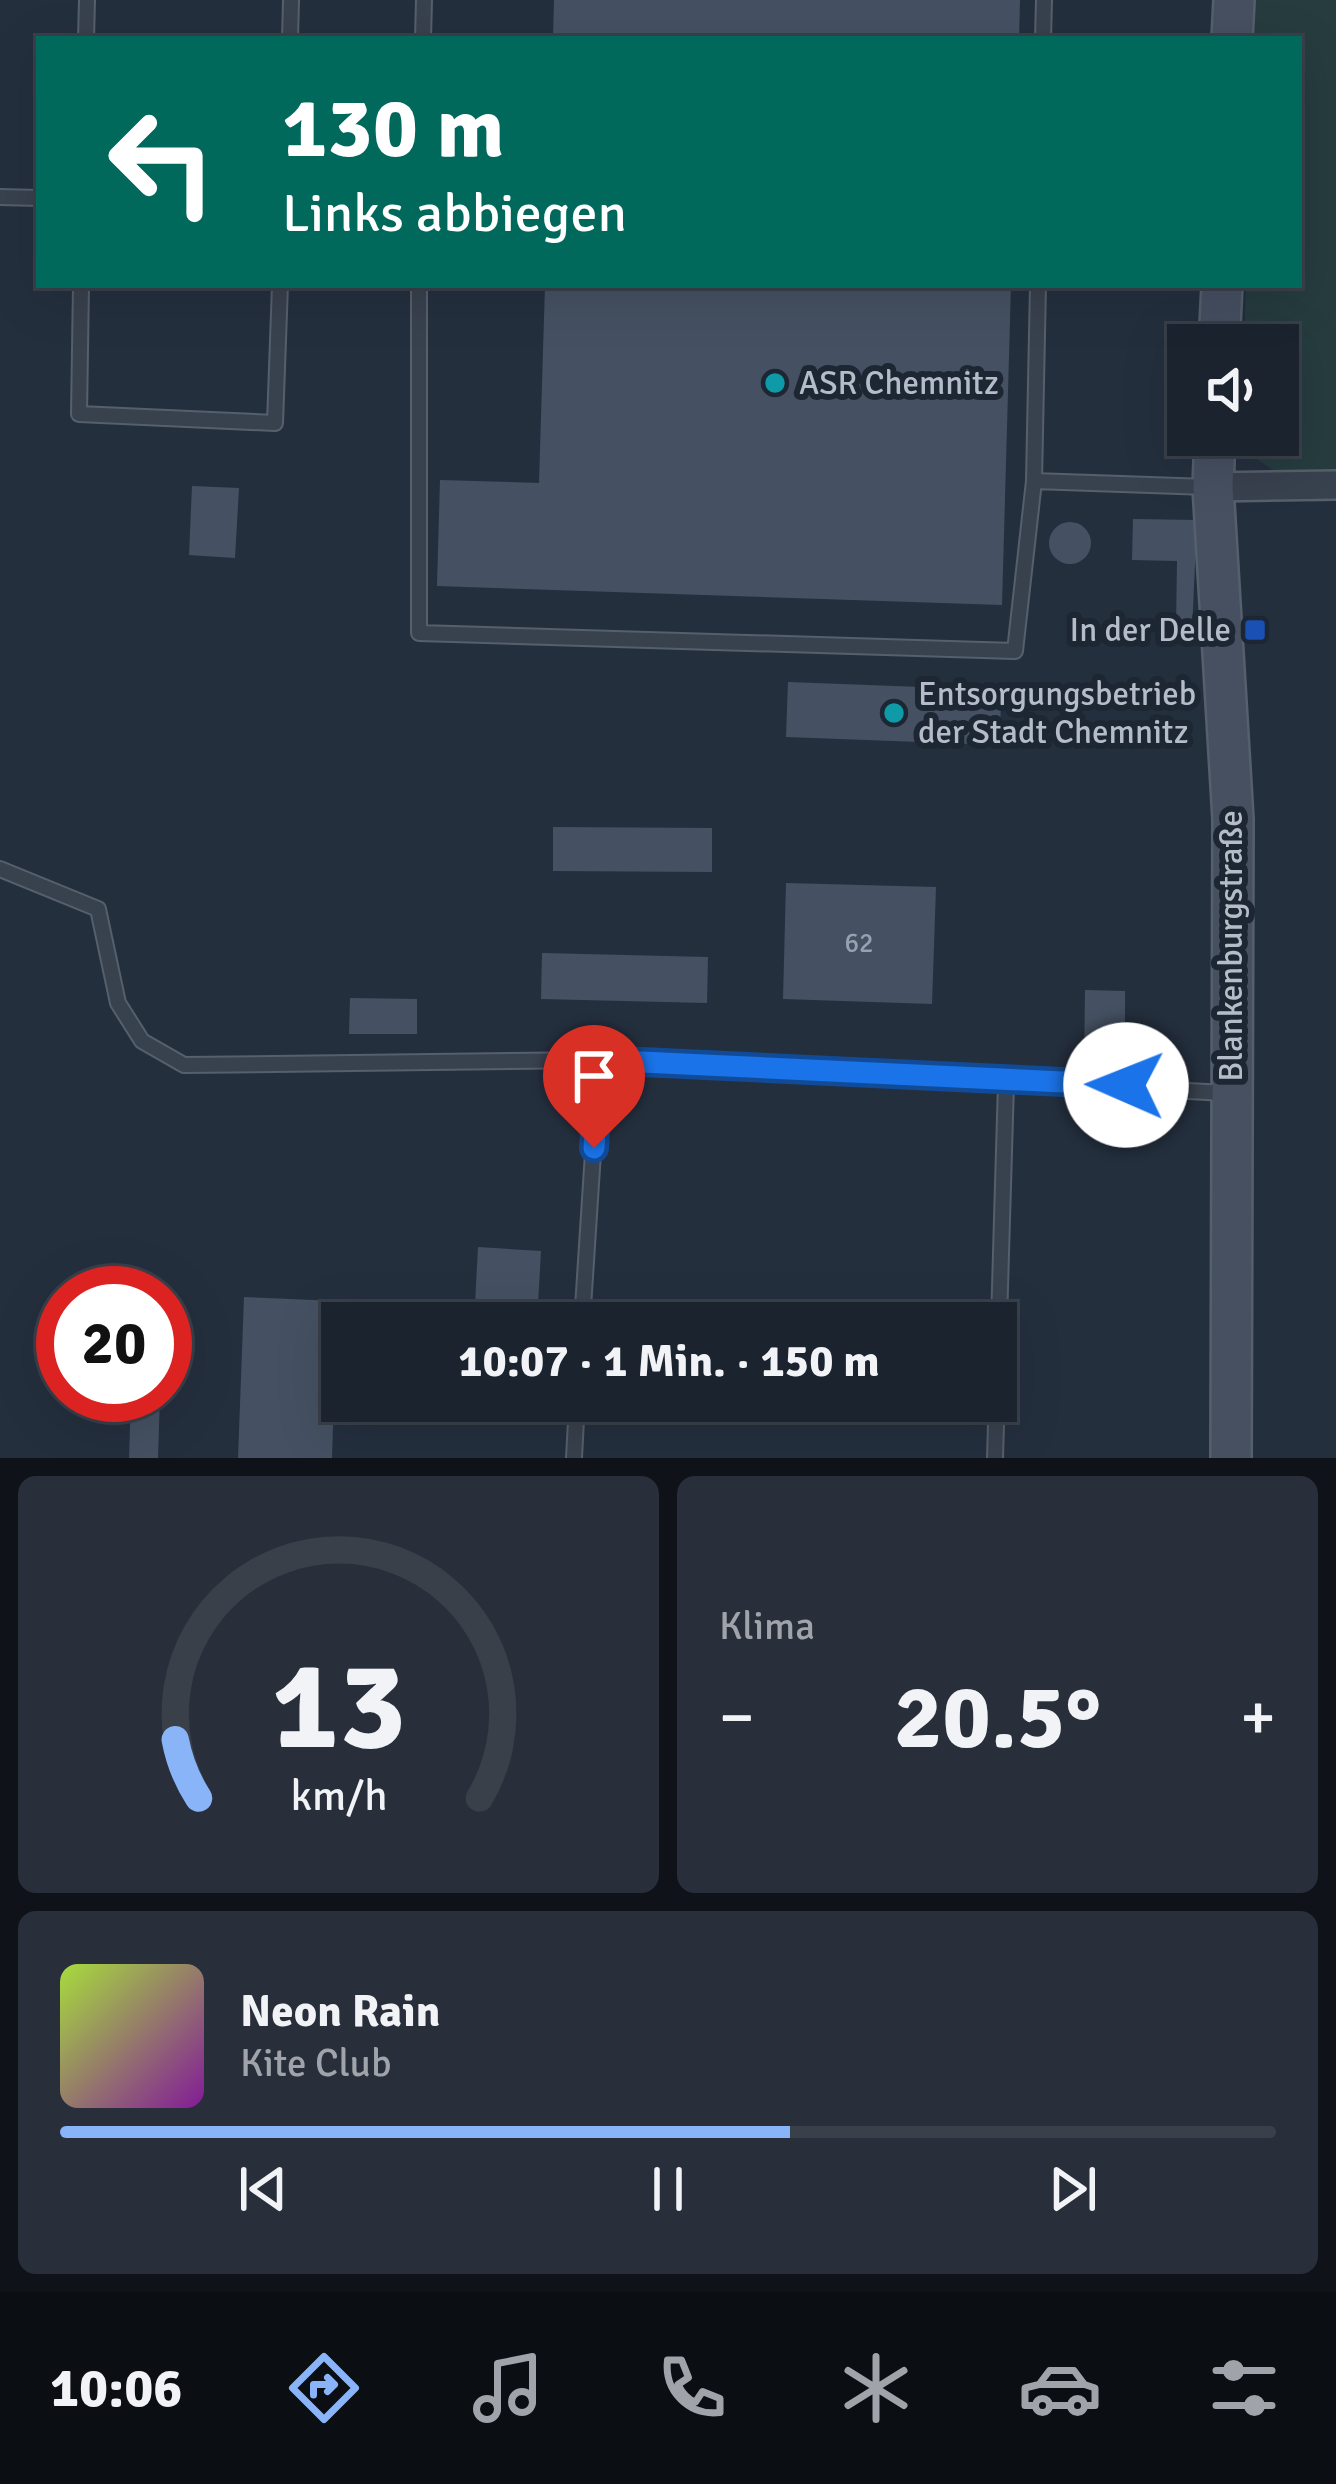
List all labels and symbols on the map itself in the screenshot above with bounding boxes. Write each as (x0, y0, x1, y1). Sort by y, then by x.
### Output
place label: ASR Chemnitz (799, 363, 999, 404)
marker: ASR Chemnitz (762, 370, 788, 396)
place label: In der Delle (1070, 610, 1231, 651)
marker: In der Delle (1242, 617, 1268, 643)
place label: Entsorgungsbetrieb der Stadt Chemnitz (918, 674, 1196, 753)
marker: Entsorgungsbetrieb der Stadt Chemnitz (881, 700, 907, 726)
street label: Blankenburgstraße (1211, 810, 1252, 1082)
house number: 62 (844, 927, 874, 960)
position arrow (1063, 1022, 1189, 1148)
pin (543, 1025, 645, 1148)
speed limit sign: 20 (36, 1266, 192, 1422)

